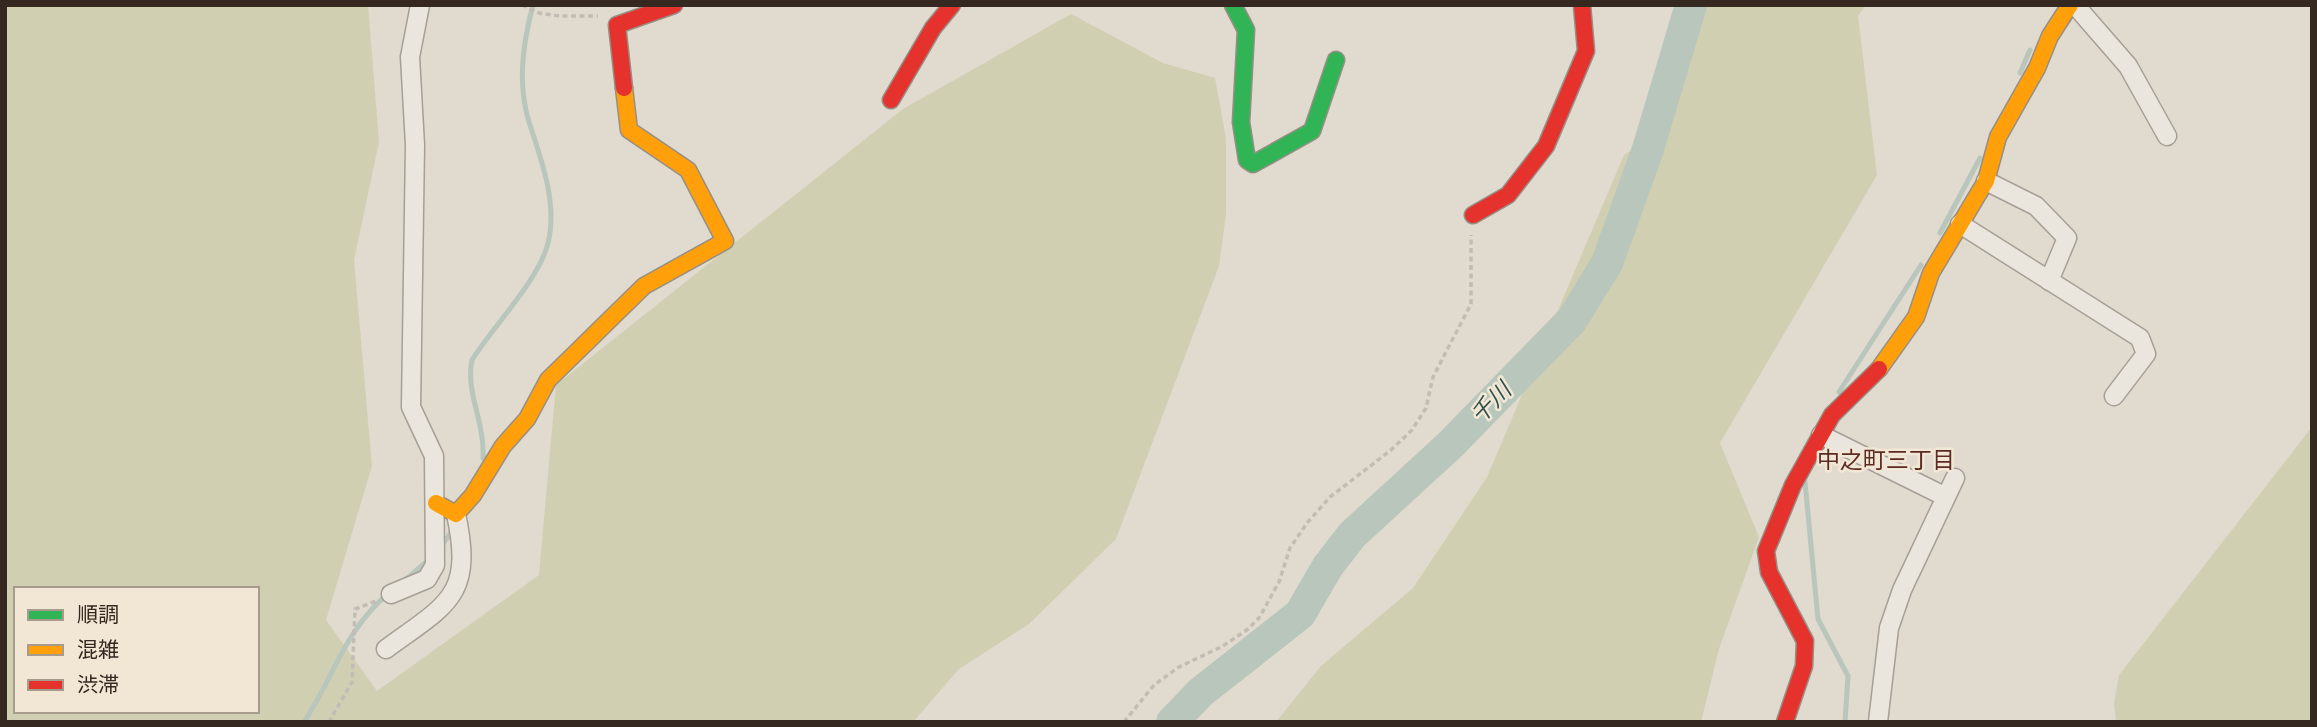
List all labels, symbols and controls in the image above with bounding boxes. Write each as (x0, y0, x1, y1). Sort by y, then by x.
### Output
water label: 千川 (1465, 375, 1519, 429)
district label: 中之町三丁目 (1817, 447, 1955, 474)
legend (14, 587, 259, 713)
text: 順調 (77, 603, 119, 627)
text: 混雑 (77, 638, 119, 662)
text: 渋滞 (77, 673, 119, 697)

